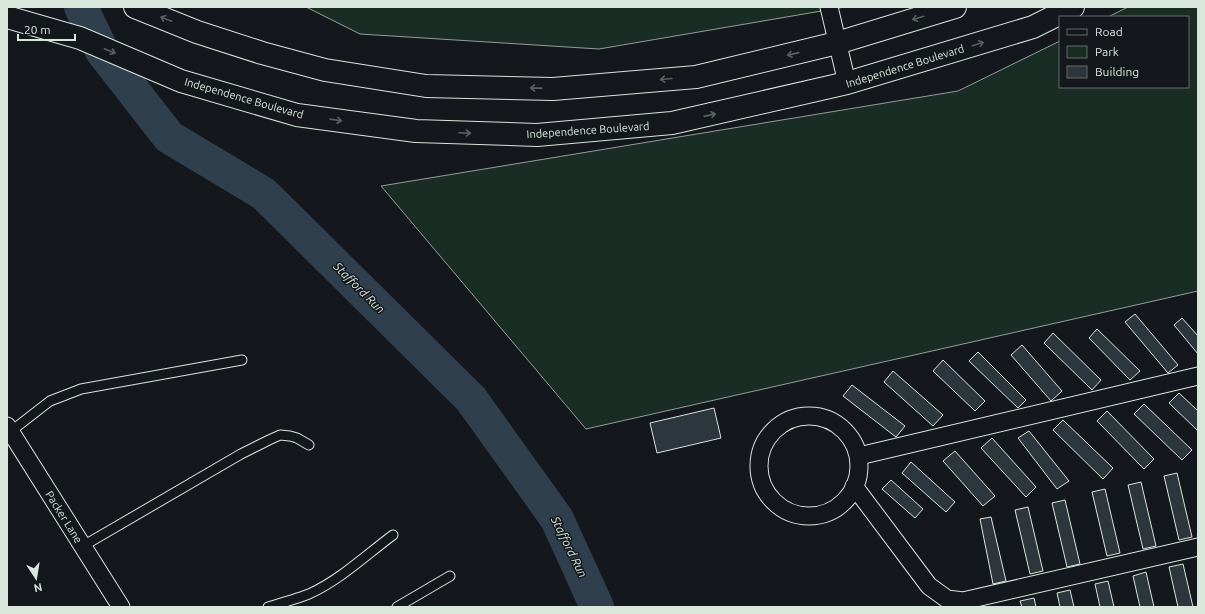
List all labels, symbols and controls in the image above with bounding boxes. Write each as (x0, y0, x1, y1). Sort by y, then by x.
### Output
one-way arrow (161, 15, 173, 23)
one-way arrow (912, 15, 925, 22)
scale bar (18, 16, 75, 42)
legend (1059, 16, 1189, 88)
text: 20 m (24, 23, 51, 36)
text: Road (1095, 25, 1123, 38)
one-way arrow (971, 40, 984, 47)
street label: Independence Boulevard (844, 42, 966, 90)
text: Park (1095, 45, 1119, 58)
one-way arrow (104, 48, 116, 55)
one-way arrow (787, 50, 800, 58)
text: Building (1095, 65, 1139, 78)
street label: Independence Boulevard (183, 75, 305, 121)
one-way arrow (660, 75, 673, 83)
one-way arrow (530, 85, 543, 92)
one-way arrow (704, 110, 717, 118)
one-way arrow (329, 116, 342, 124)
street label: Independence Boulevard (526, 120, 650, 140)
one-way arrow (458, 129, 471, 136)
water label: Stafford Run (330, 259, 387, 316)
street label: Packer Lane (43, 489, 85, 545)
water label: Stafford Run (548, 513, 590, 580)
north arrow (16, 558, 56, 598)
text: N (33, 581, 43, 595)

